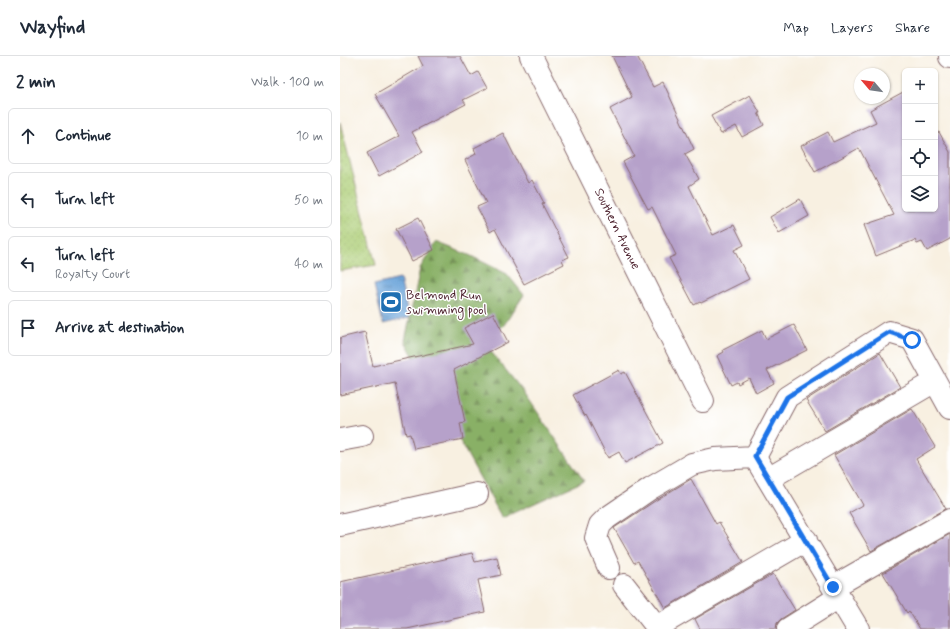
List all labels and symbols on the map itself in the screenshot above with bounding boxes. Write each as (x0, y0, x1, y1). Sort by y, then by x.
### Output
north arrow (854, 68, 890, 104)
street label: Southern Avenue (590, 185, 644, 273)
place label: Belmond Run swimming pool (406, 287, 487, 320)
sports icon: Belmond Run swimming pool (378, 289, 404, 315)
route start (903, 331, 921, 349)
route end (824, 578, 842, 596)

